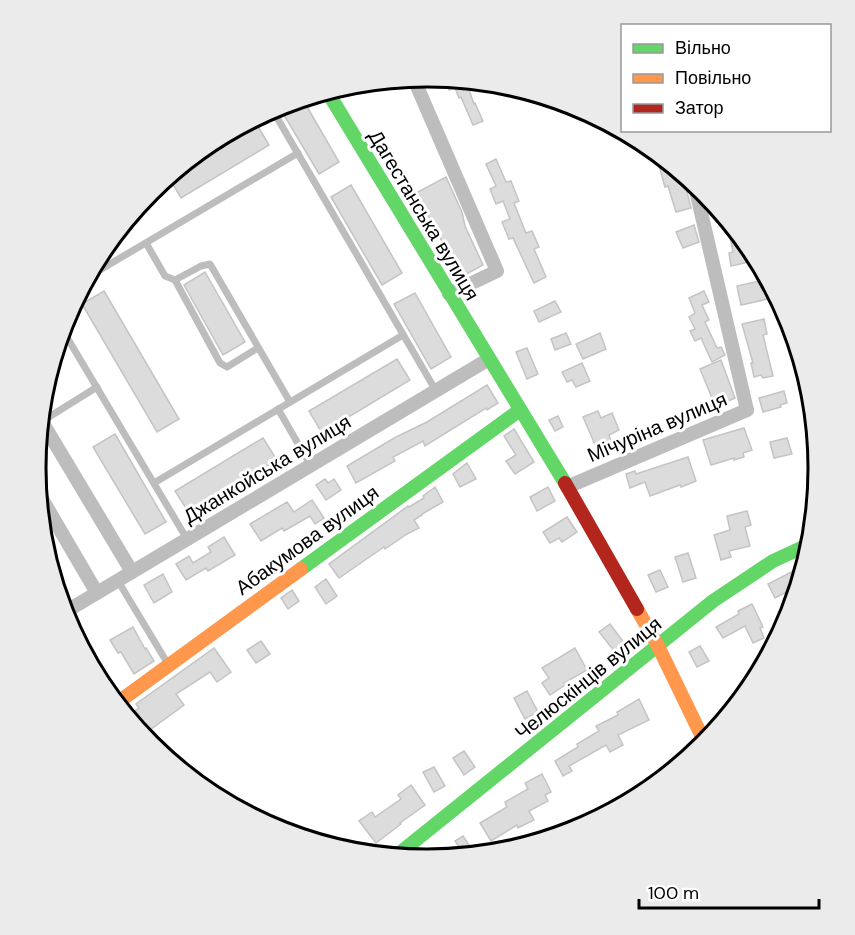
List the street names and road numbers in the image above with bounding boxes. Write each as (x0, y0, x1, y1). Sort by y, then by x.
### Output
street label: Дагестанська вулиця (363, 125, 485, 305)
street label: Мічуріна вулиця (583, 386, 731, 468)
street label: Джанкойська вулиця (178, 409, 356, 529)
street label: Абакумова вулиця (230, 479, 384, 601)
street label: Челюскінців вулиця (509, 611, 667, 745)

